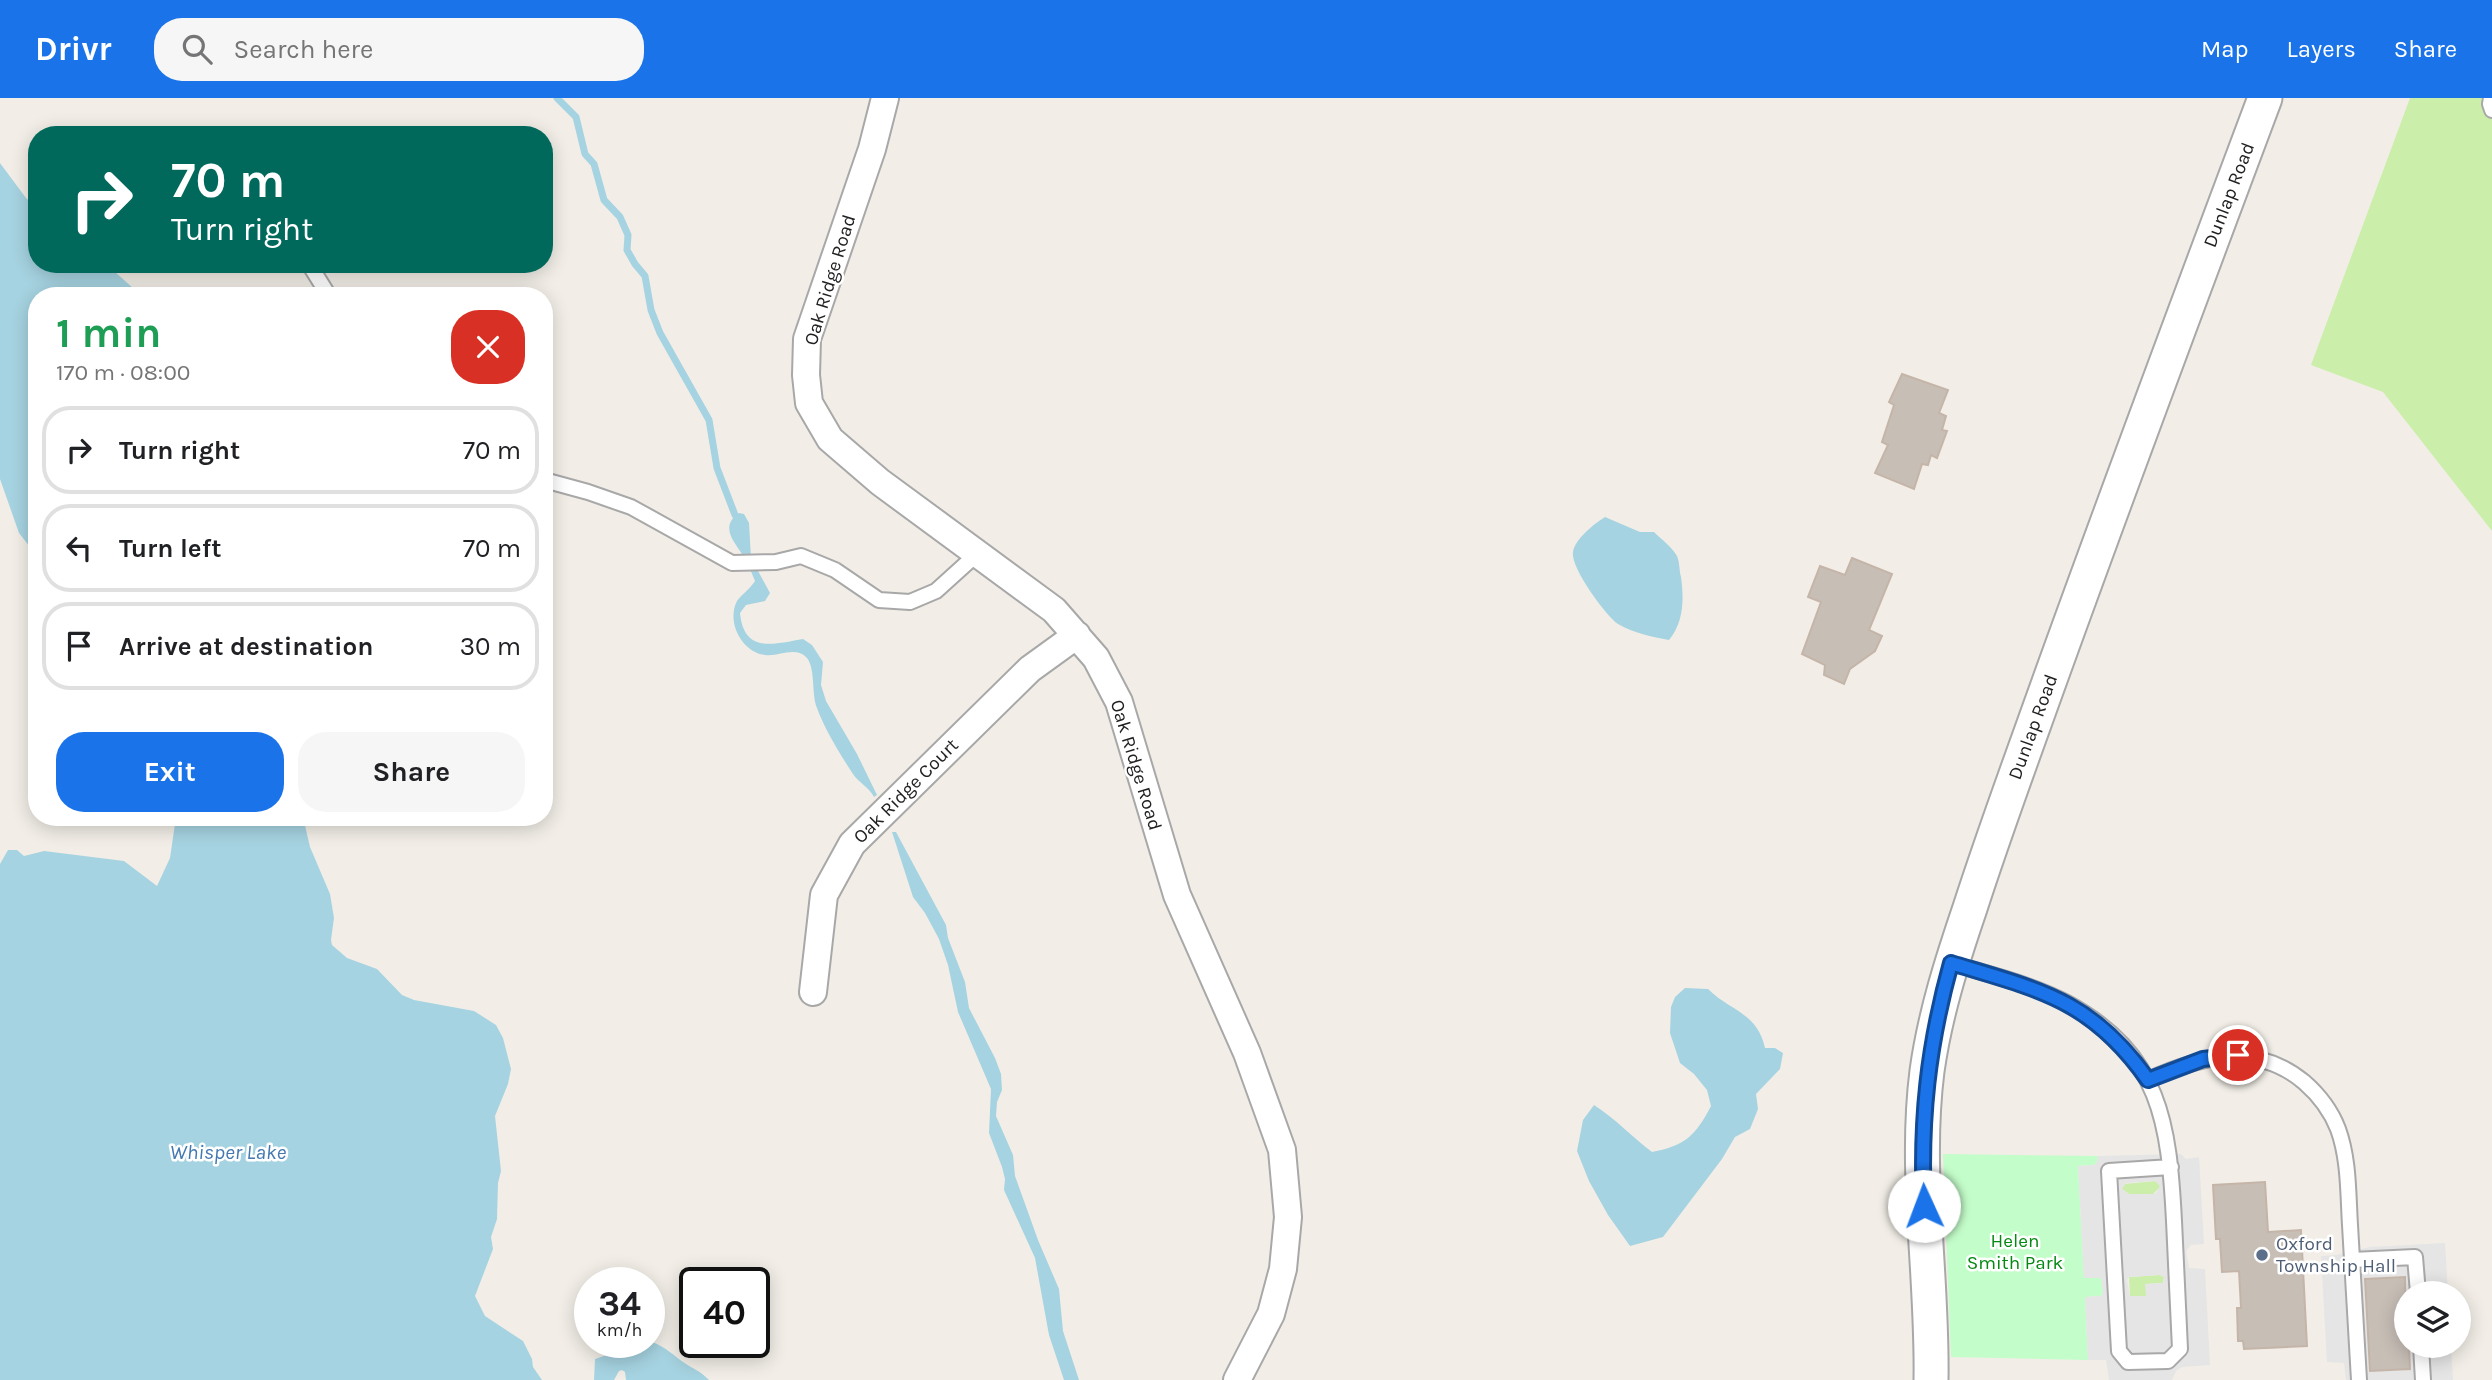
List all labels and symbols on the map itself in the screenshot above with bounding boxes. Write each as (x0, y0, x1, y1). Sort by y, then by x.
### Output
street label: Dunlap Road (2199, 139, 2259, 251)
street label: Oak Ridge Road (800, 212, 860, 348)
street label: Dunlap Road (2004, 671, 2062, 783)
street label: Oak Ridge Road (1106, 697, 1166, 833)
street label: Oak Ridge Court (849, 734, 963, 848)
pin (2208, 1025, 2268, 1085)
water label: Whisper Lake (170, 1140, 286, 1164)
position arrow (1887, 1169, 1961, 1243)
park label: Helen Smith Park (1967, 1230, 2064, 1274)
place label: Oxford Township Hall (2276, 1233, 2396, 1277)
marker: Oxford Township Hall (2254, 1247, 2270, 1263)
speed limit sign: 40 (679, 1267, 770, 1358)

